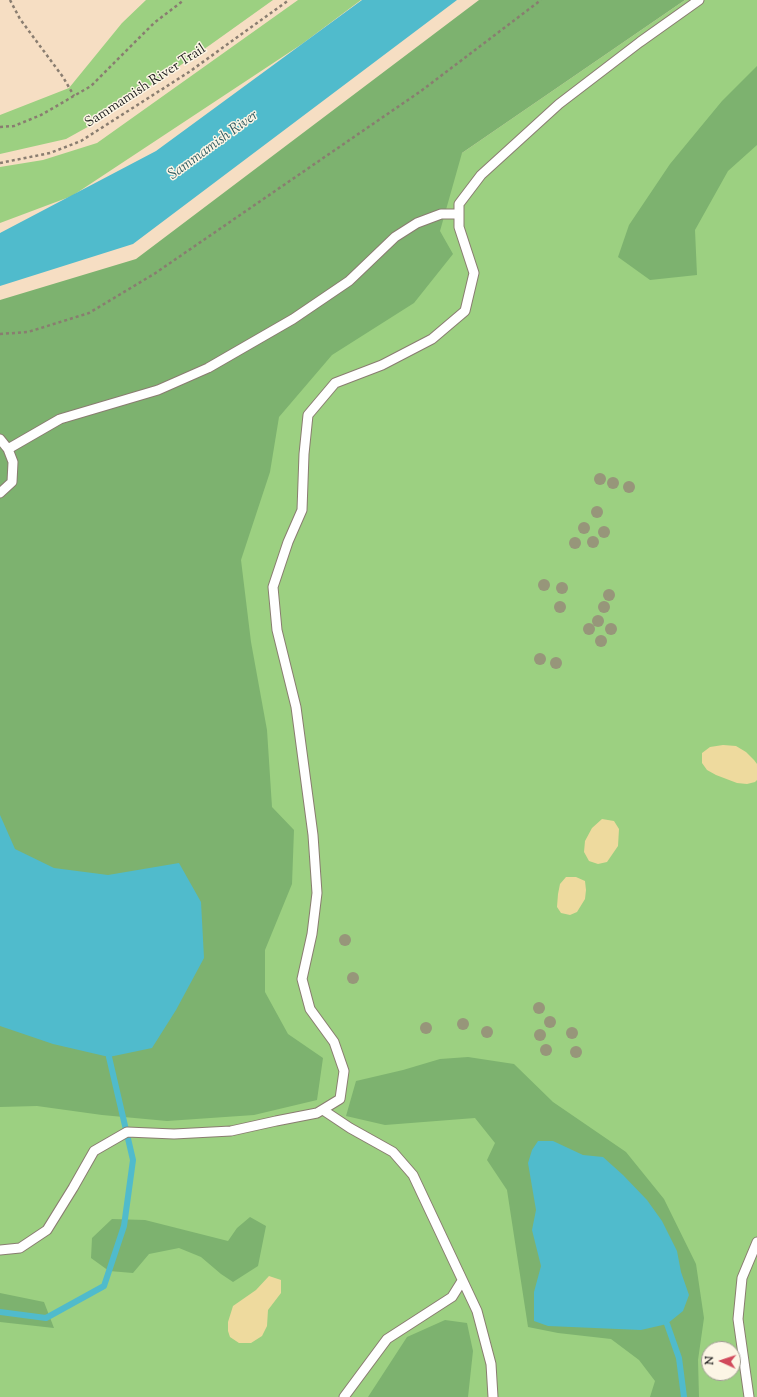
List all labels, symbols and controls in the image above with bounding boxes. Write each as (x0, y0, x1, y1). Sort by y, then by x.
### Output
street label: Sammamish River Trail (83, 42, 209, 132)
water label: Sammamish River (166, 107, 262, 185)
north arrow (701, 1341, 741, 1381)
text: N (702, 1356, 718, 1365)

